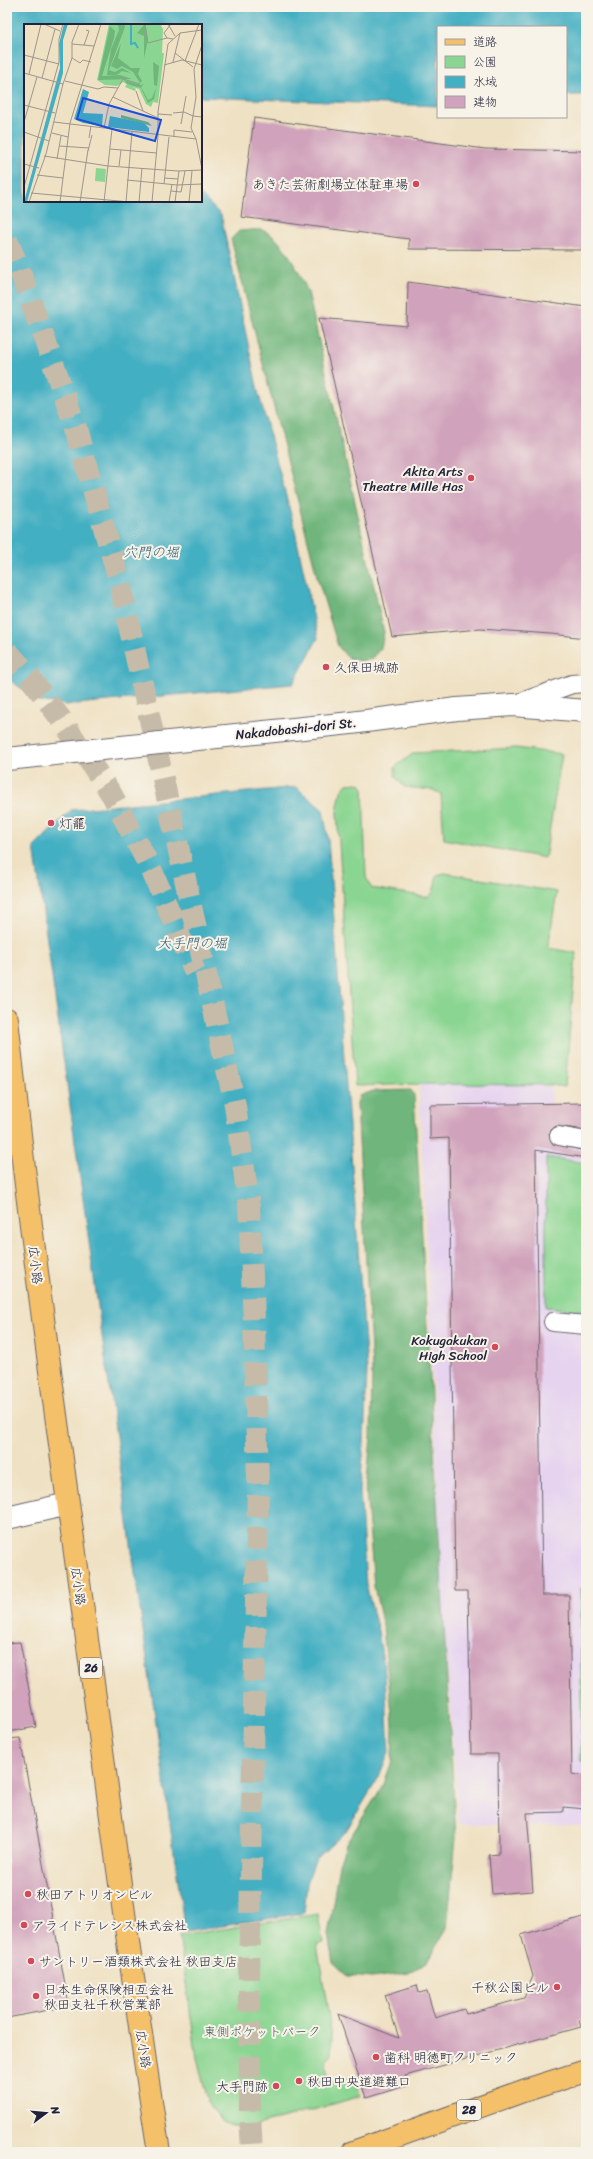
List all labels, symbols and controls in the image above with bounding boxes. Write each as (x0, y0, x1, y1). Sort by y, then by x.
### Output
inset map (24, 24, 202, 202)
legend (437, 26, 567, 118)
text: 道路 (473, 31, 497, 53)
text: 公園 (473, 51, 497, 73)
text: 水域 (473, 71, 497, 93)
text: 建物 (473, 91, 497, 113)
place label: あきた芸術劇場立体駐車場 (252, 173, 408, 196)
marker: あきた芸術劇場立体駐車場 (411, 179, 421, 189)
place label: Akita Arts Theatre Mille Has (362, 460, 464, 498)
marker: Akita Arts Theatre Mille Has (466, 473, 476, 483)
water label: 穴門の堀 (123, 540, 180, 565)
place label: 久保田城跡 (334, 656, 399, 679)
marker: 久保田城跡 (321, 662, 331, 672)
street label: Nakadobashi-dori St. (234, 711, 358, 746)
place label: 灯籠 (59, 812, 85, 835)
marker: 灯籠 (46, 818, 56, 828)
water label: 大手門の堀 (157, 931, 228, 956)
street label: 広小路 (22, 1244, 49, 1286)
place label: Kokugakukan High School (411, 1329, 487, 1367)
marker: Kokugakukan High School (490, 1342, 500, 1352)
street label: 広小路 (64, 1565, 93, 1607)
road number: 26 (80, 1658, 102, 1678)
place label: 秋田アトリオンビル (36, 1883, 153, 1906)
marker: 秋田アトリオンビル (23, 1889, 33, 1899)
place label: アライドテレシス株式会社 (32, 1914, 187, 1937)
marker: アライドテレシス株式会社 (19, 1920, 29, 1930)
place label: サントリー酒類株式会社 秋田支店 (39, 1950, 237, 1973)
marker: サントリー酒類株式会社 秋田支店 (26, 1956, 36, 1966)
place label: 千秋公園ビル (471, 1976, 549, 1999)
place label: 日本生命保険相互会社 秋田支社千秋営業部 (44, 1978, 174, 2016)
marker: 千秋公園ビル (552, 1982, 562, 1992)
marker: 日本生命保険相互会社 秋田支社千秋営業部 (31, 1991, 41, 2001)
park label: 東側ポケットパーク (203, 2020, 321, 2043)
street label: 広小路 (129, 2028, 158, 2070)
place label: 歯科 明徳町クリニック (384, 2046, 517, 2069)
marker: 歯科 明徳町クリニック (371, 2052, 381, 2062)
place label: 秋田中央道避難口 (307, 2070, 411, 2093)
place label: 大手門跡 (216, 2075, 268, 2098)
marker: 秋田中央道避難口 (294, 2076, 304, 2086)
marker: 大手門跡 (271, 2081, 281, 2091)
north arrow (26, 2093, 66, 2133)
road number: 28 (457, 2100, 481, 2120)
text: N (45, 2103, 65, 2117)

